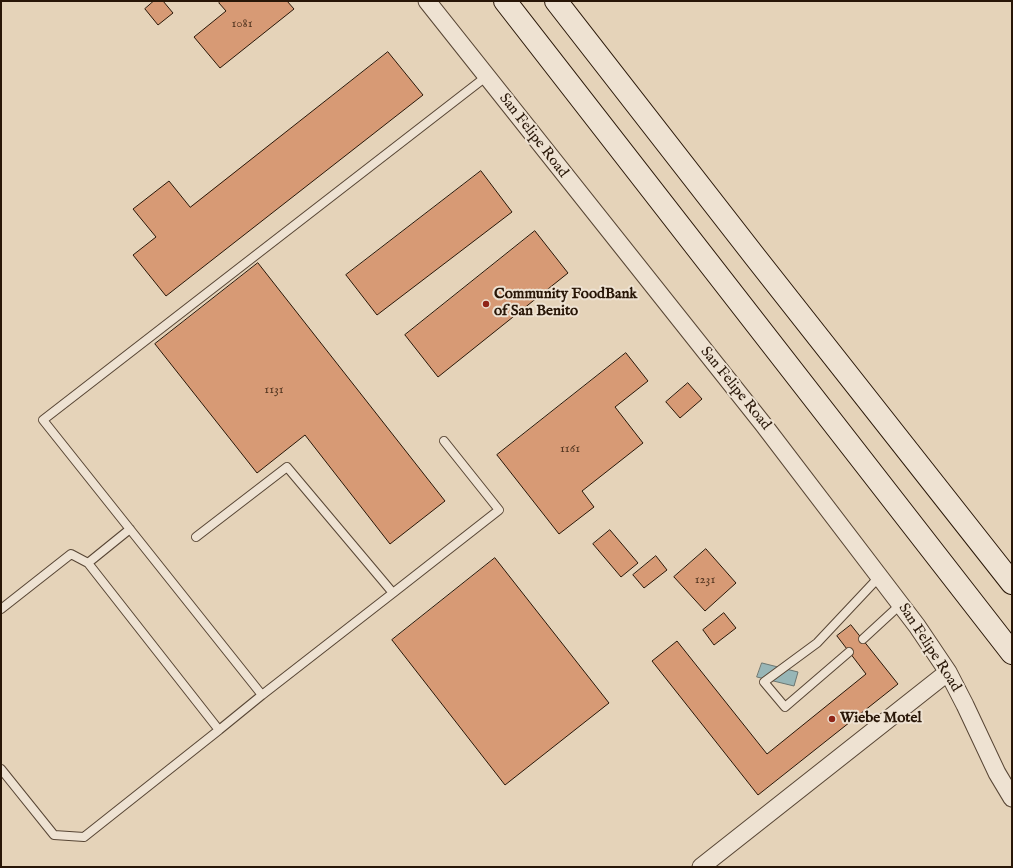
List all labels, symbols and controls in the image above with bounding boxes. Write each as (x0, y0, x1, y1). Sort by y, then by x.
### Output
house number: 1081 (231, 16, 253, 32)
street label: San Felipe Road (495, 90, 571, 182)
place label: Community FoodBank of San Benito (494, 286, 637, 321)
marker: Community FoodBank of San Benito (481, 299, 491, 309)
street label: San Felipe Road (696, 344, 774, 434)
house number: 1131 (264, 382, 284, 398)
house number: 1161 (560, 441, 580, 457)
house number: 1231 (695, 572, 715, 588)
street label: San Felipe Road (894, 600, 964, 696)
place label: Wiebe Motel (840, 710, 921, 728)
marker: Wiebe Motel (827, 714, 837, 724)

